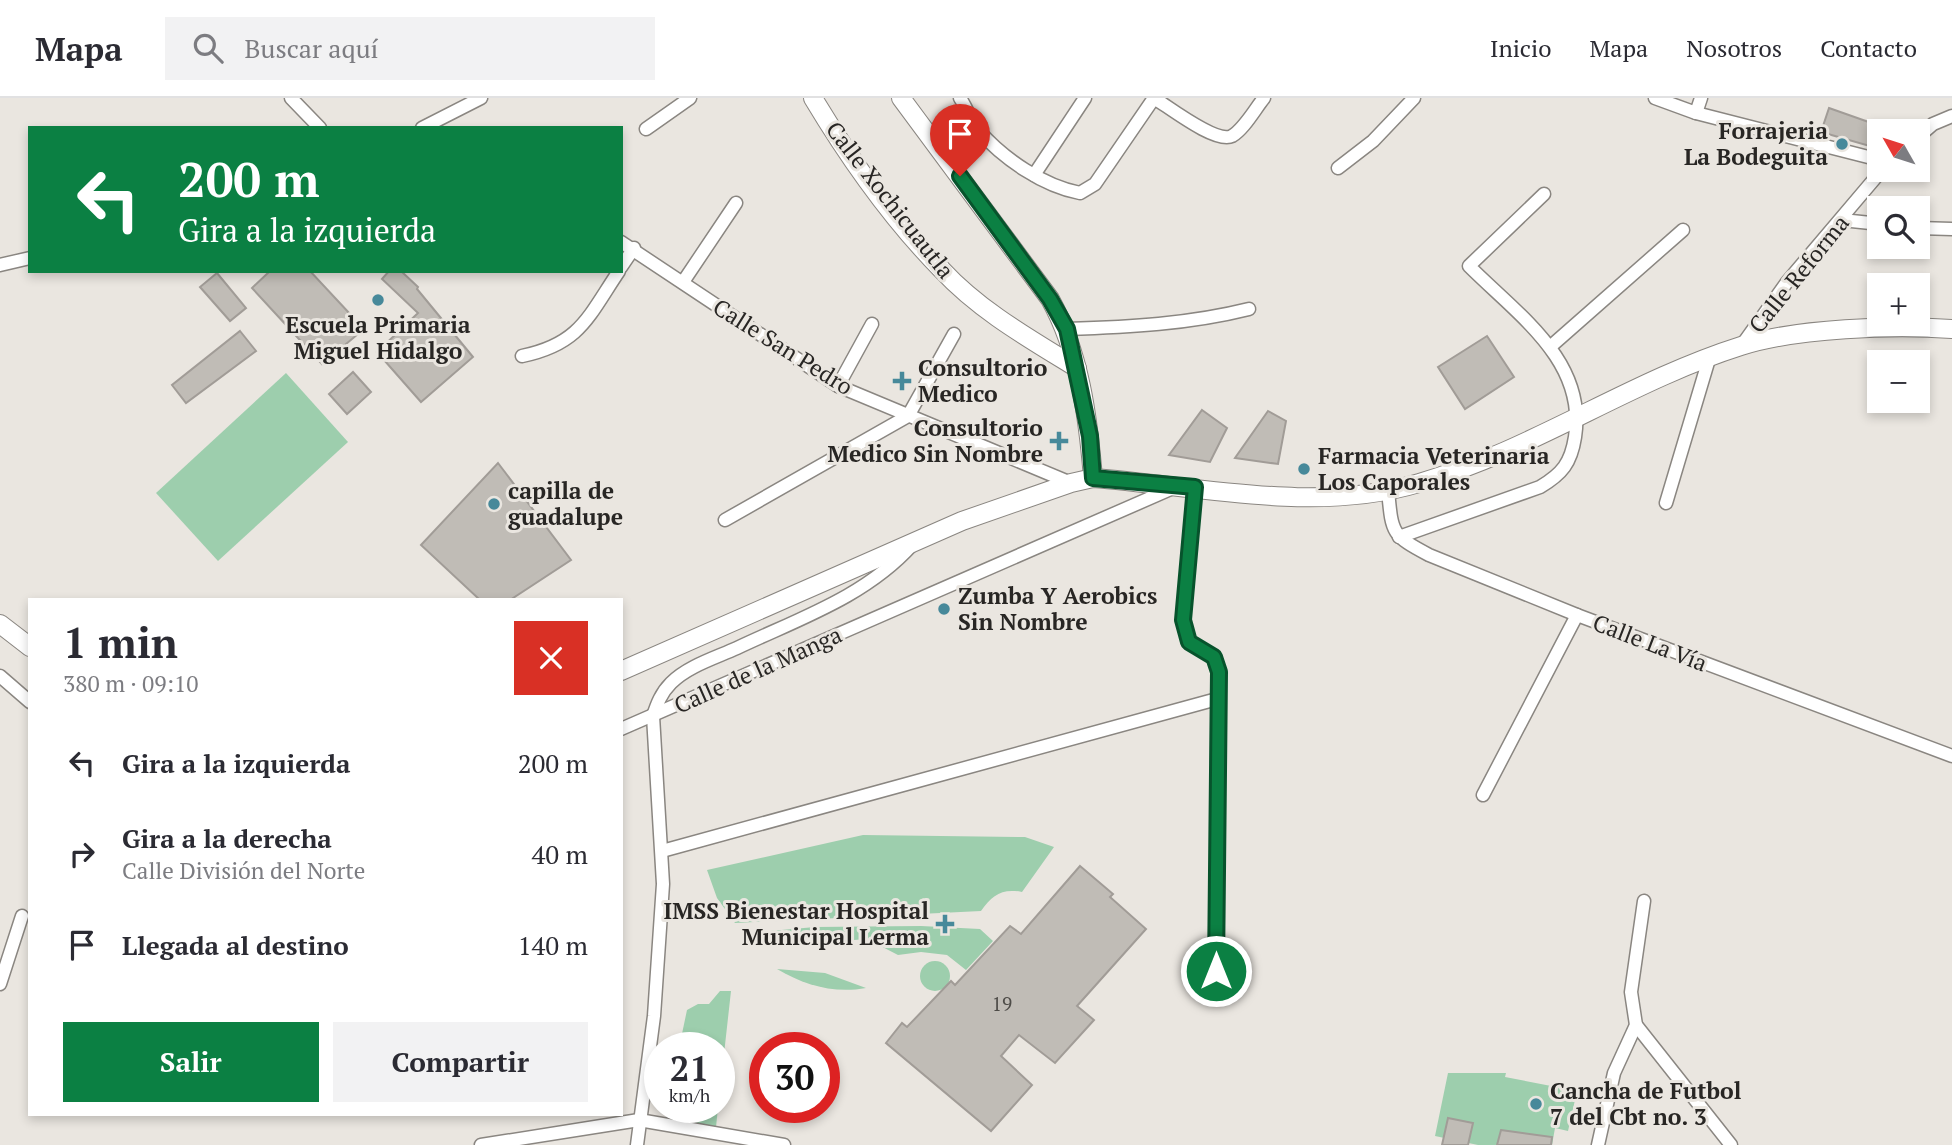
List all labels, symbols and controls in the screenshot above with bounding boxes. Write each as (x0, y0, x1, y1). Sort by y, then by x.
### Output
search box (165, 17, 655, 80)
text: Mapa (35, 27, 123, 70)
icon: search (189, 29, 227, 67)
text: Buscar aquí (245, 31, 378, 65)
text: Inicio (1490, 32, 1552, 64)
text: Mapa (1590, 32, 1648, 64)
text: Nosotros (1686, 32, 1782, 64)
text: Contacto (1820, 32, 1917, 64)
pin (930, 104, 990, 176)
street label: Calle Xochicuautla (819, 115, 962, 285)
icon: arrive (941, 115, 979, 153)
place label: Forrajeria La Bodeguita (1684, 115, 1828, 172)
north arrow (1867, 119, 1930, 182)
map controls (1867, 119, 1930, 413)
marker: Forrajeria La Bodeguita (1834, 136, 1850, 152)
text: 200 m (178, 146, 320, 211)
icon: left (63, 154, 154, 245)
button: search (1867, 196, 1930, 259)
street label: Calle Reforma (1741, 208, 1856, 339)
text: Gira a la izquierda (178, 209, 436, 251)
button: + (1867, 273, 1930, 336)
street label: Calle San Pedro (707, 291, 859, 402)
marker: Escuela Primaria Miguel Hidalgo (370, 292, 386, 308)
place label: Escuela Primaria Miguel Hidalgo (285, 309, 471, 366)
button: − (1867, 350, 1930, 413)
place label: Consultorio Medico (918, 352, 1047, 409)
marker: Consultorio Medico (892, 371, 912, 391)
place label: Consultorio Medico Sin Nombre (828, 412, 1043, 469)
marker: Consultorio Medico Sin Nombre (1049, 431, 1069, 451)
place label: Farmacia Veterinaria Los Caporales (1318, 440, 1550, 497)
marker: Farmacia Veterinaria Los Caporales (1296, 461, 1312, 477)
place label: capilla de guadalupe (508, 475, 623, 532)
marker: capilla de guadalupe (486, 496, 502, 512)
place label: Zumba Y Aerobics Sin Nombre (958, 580, 1157, 637)
marker: Zumba Y Aerobics Sin Nombre (936, 601, 952, 617)
street label: Calle La Vía (1589, 607, 1712, 679)
text: 1 min (63, 614, 178, 670)
street label: Calle de la Manga (669, 619, 847, 720)
button: close (514, 621, 588, 695)
text: 380 m · 09:10 (63, 668, 198, 699)
icon: left (63, 744, 101, 782)
text: Gira a la izquierda (122, 746, 350, 780)
text: 200 m (518, 746, 588, 780)
text: Gira a la derecha (122, 821, 332, 855)
icon: right (63, 835, 101, 873)
text: 40 m (532, 837, 588, 871)
text: Calle División del Norte (122, 855, 365, 886)
place label: IMSS Bienestar Hospital Municipal Lerma (664, 895, 929, 952)
marker: IMSS Bienestar Hospital Municipal Lerma (935, 914, 955, 934)
icon: arrive (63, 926, 101, 964)
text: Llegada al destino (122, 928, 349, 962)
text: 140 m (518, 928, 588, 962)
position arrow (1179, 934, 1253, 1008)
house number: 19 (992, 991, 1012, 1016)
button: Salir (63, 1022, 319, 1102)
button: Compartir (333, 1022, 588, 1102)
speed limit sign: 30 (749, 1032, 840, 1123)
text: 21 (670, 1045, 709, 1091)
place label: Cancha de Futbol 7 del Cbt no. 3 (1550, 1075, 1742, 1132)
text: km/h (669, 1083, 710, 1107)
marker: Cancha de Futbol 7 del Cbt no. 3 (1528, 1096, 1544, 1112)

